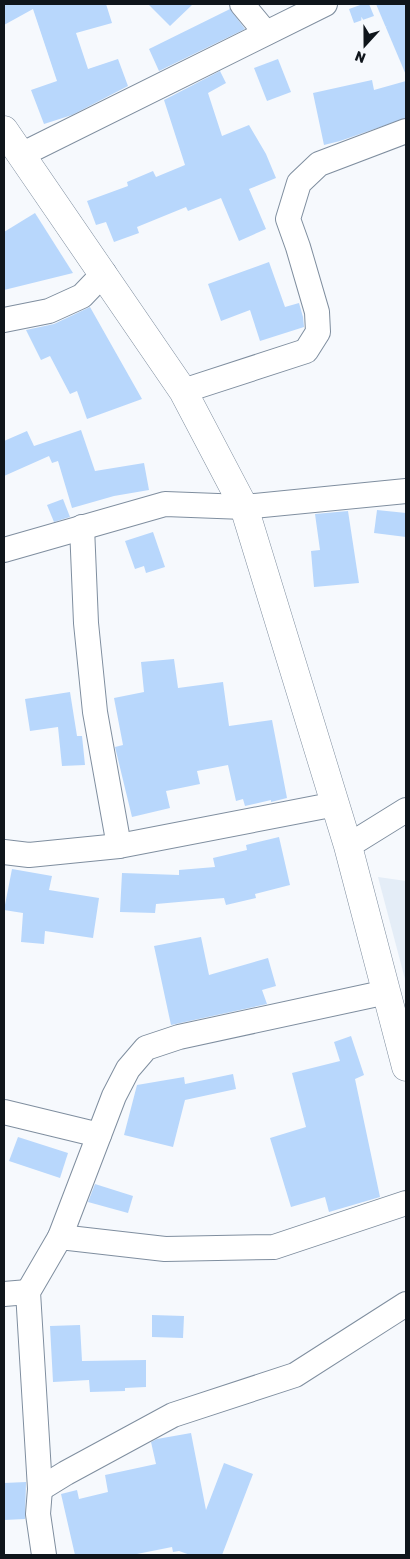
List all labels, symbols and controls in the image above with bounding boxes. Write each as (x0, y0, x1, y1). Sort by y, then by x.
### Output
north arrow (340, 20, 390, 70)
text: N (353, 47, 368, 66)

